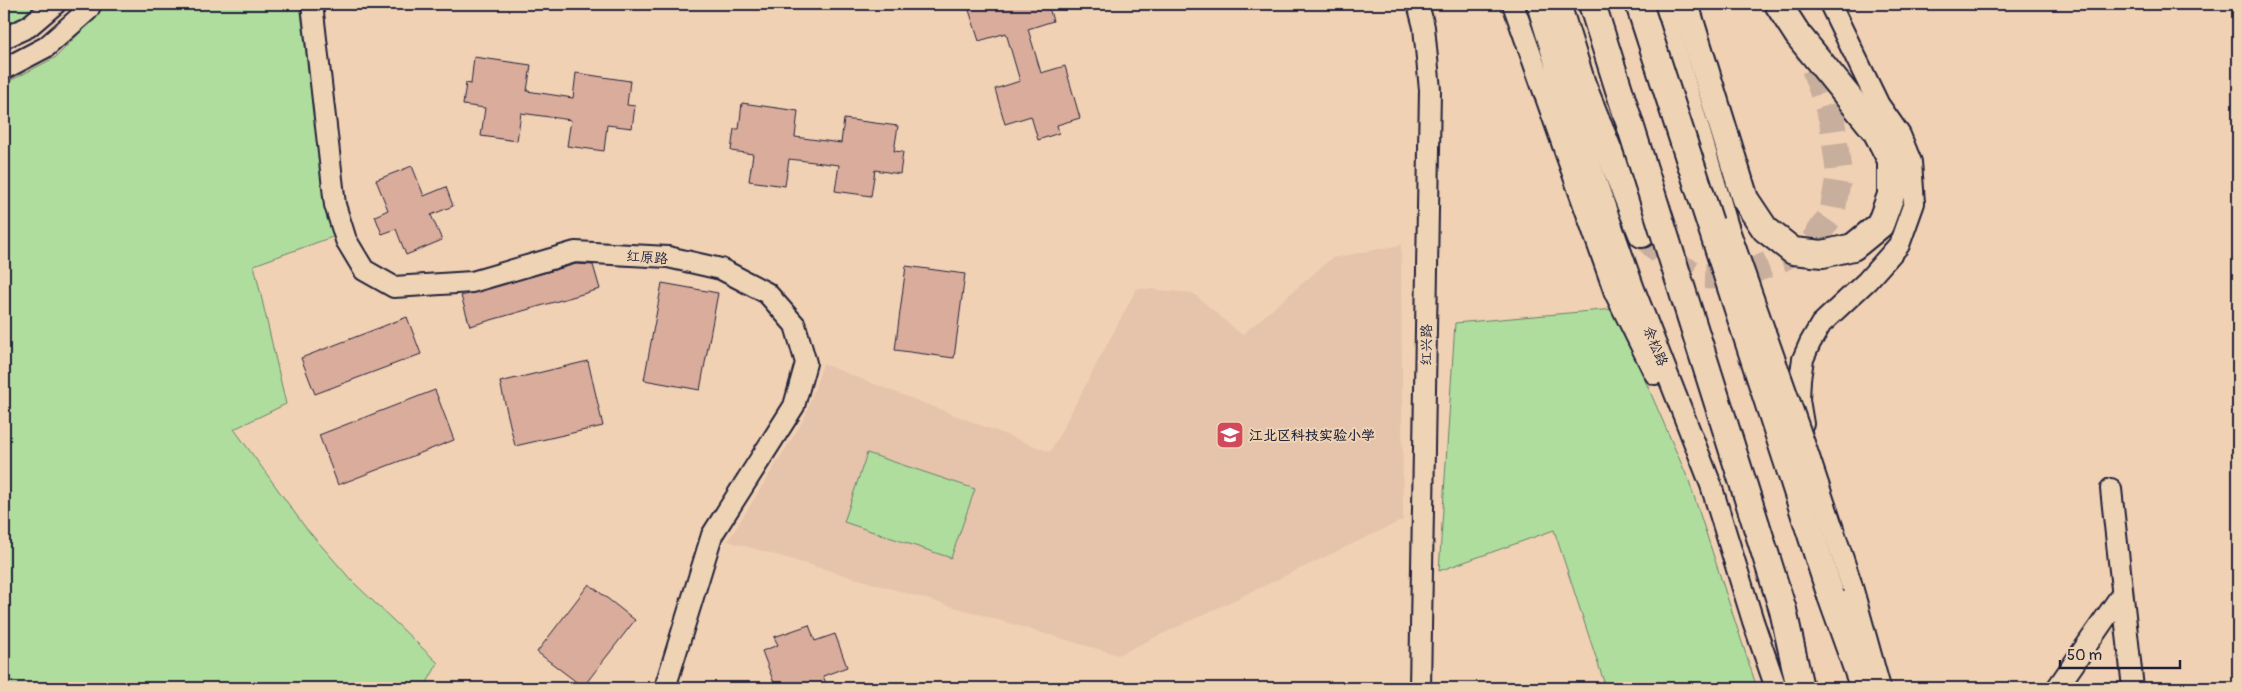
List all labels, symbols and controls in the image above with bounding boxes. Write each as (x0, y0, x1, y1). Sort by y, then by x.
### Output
street label: 红原路 (625, 248, 669, 267)
street label: 红兴路 (1418, 324, 1435, 366)
street label: 余松路 (1640, 324, 1671, 369)
school or university icon: 江北区科技实验小学 (1215, 420, 1245, 450)
place label: 江北区科技实验小学 (1249, 427, 1375, 444)
scale bar (2060, 637, 2180, 669)
text: 50 m (2067, 646, 2102, 665)

